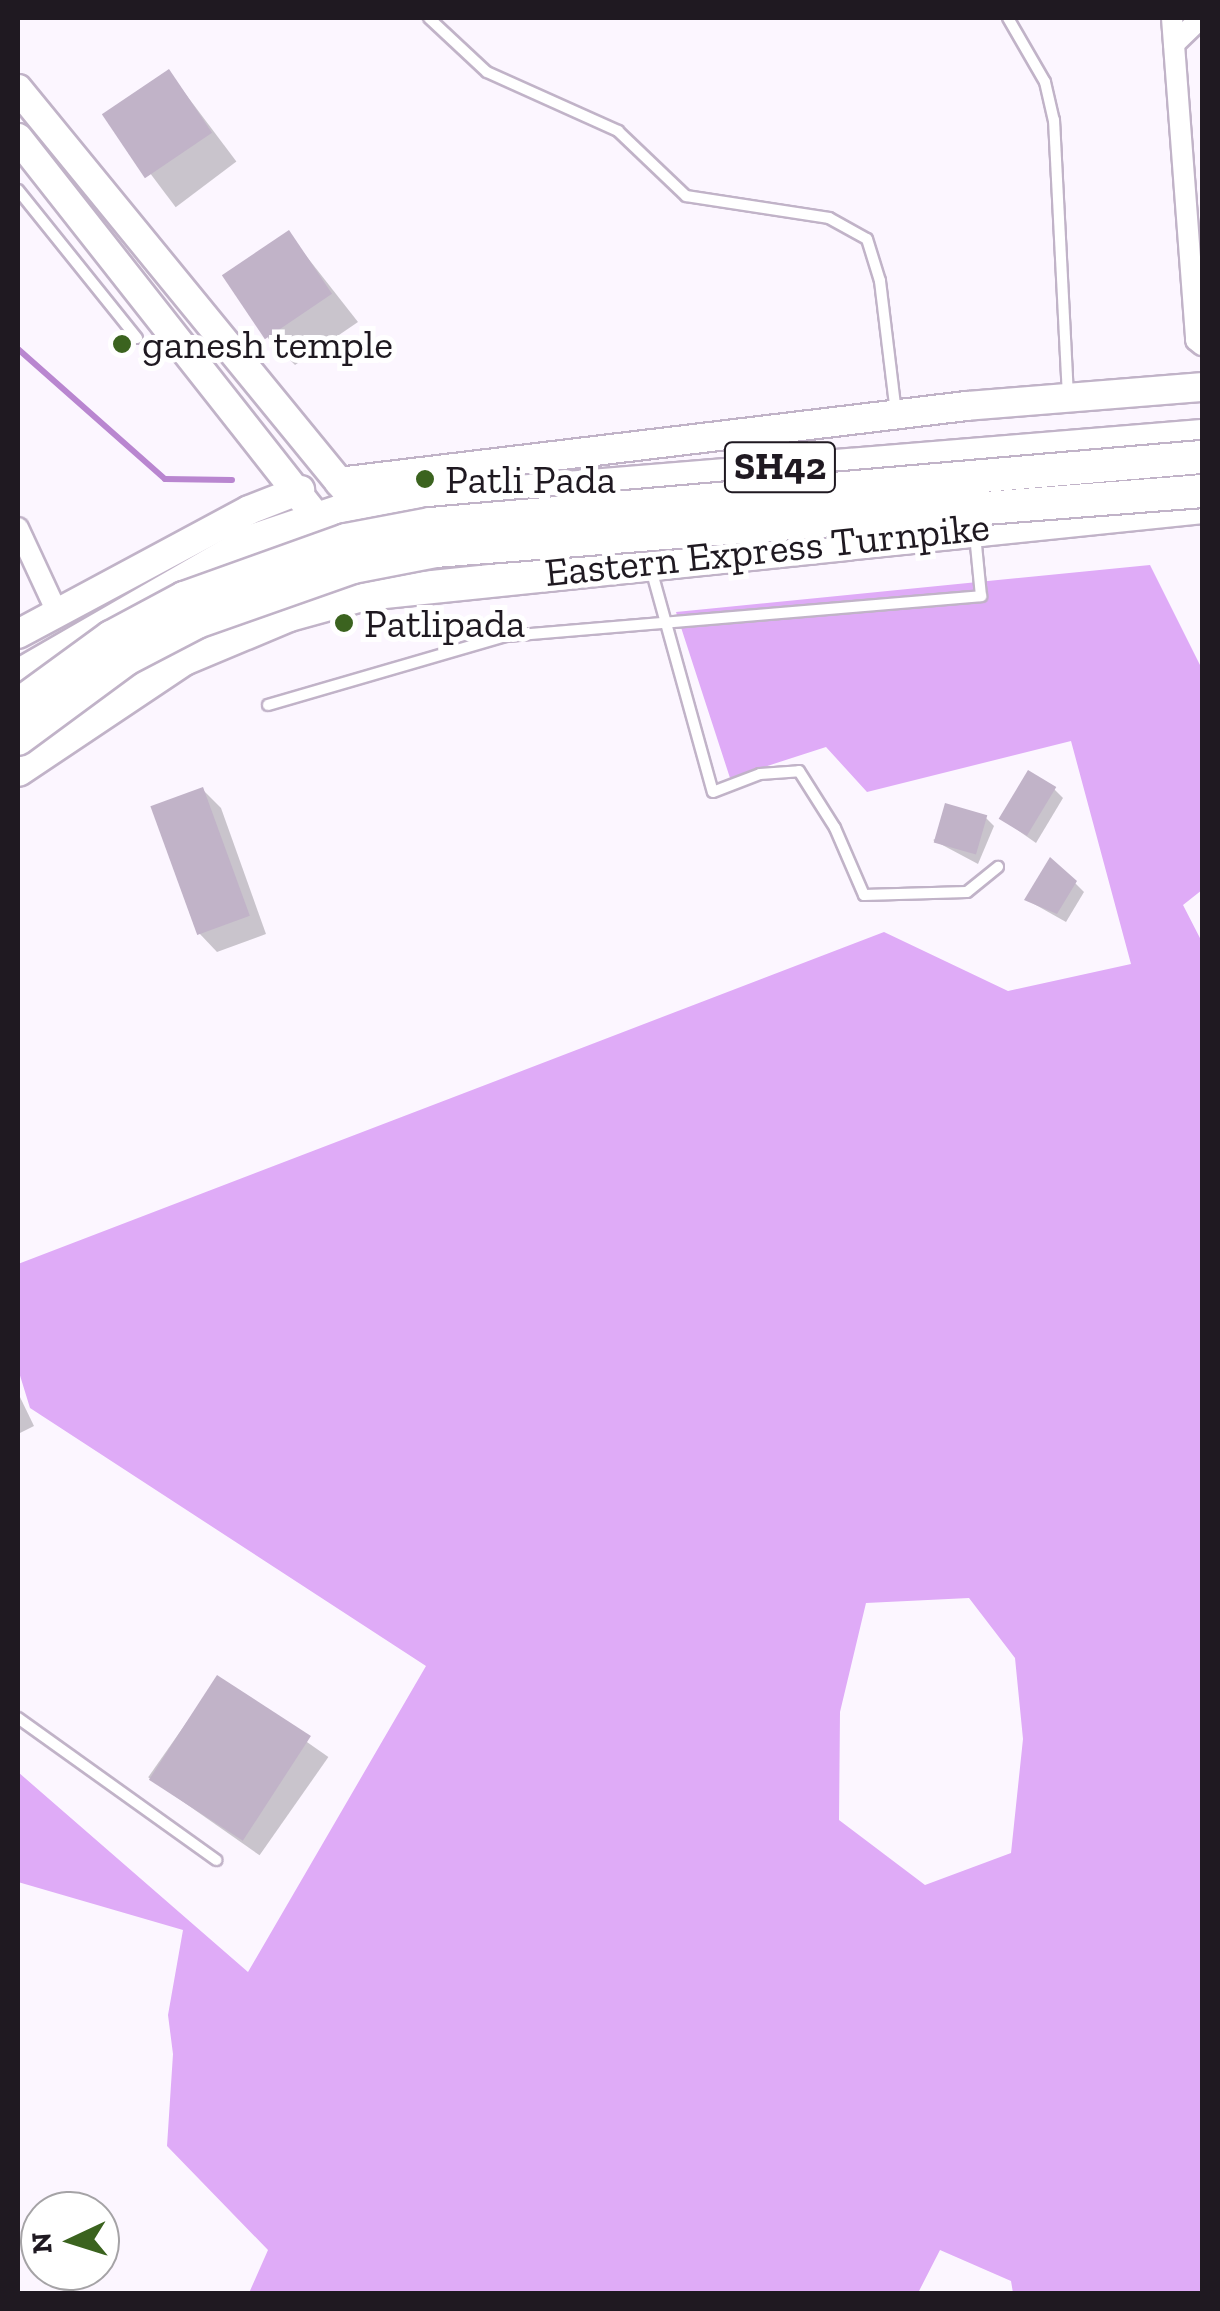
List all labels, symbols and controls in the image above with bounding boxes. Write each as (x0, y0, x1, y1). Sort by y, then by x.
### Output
place label: ganesh temple (142, 320, 394, 368)
marker: ganesh temple (111, 333, 133, 355)
road number: SH42 (722, 434, 838, 500)
place label: Patli Pada (445, 455, 616, 503)
marker: Patli Pada (414, 468, 436, 490)
street label: Eastern Express Turnpike (542, 502, 992, 596)
place label: Patlipada (364, 599, 525, 647)
marker: Patlipada (333, 612, 355, 634)
north arrow (20, 2191, 120, 2291)
text: N (24, 2231, 59, 2255)

